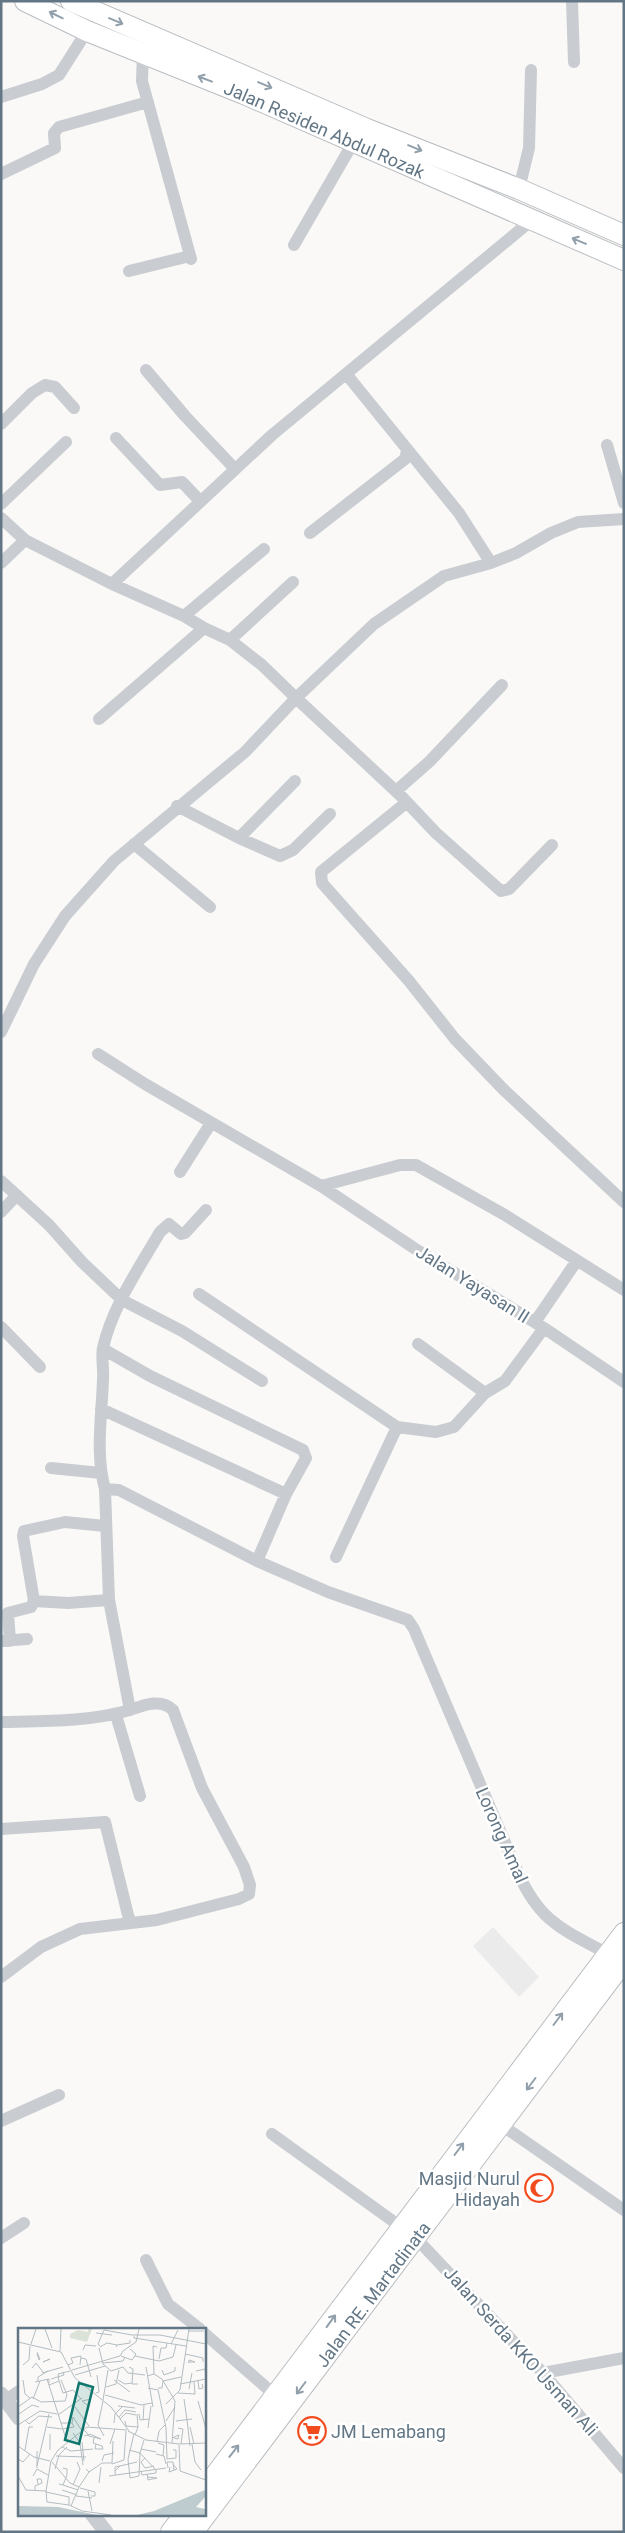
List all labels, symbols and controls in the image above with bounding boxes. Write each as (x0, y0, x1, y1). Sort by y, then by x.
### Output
one-way arrow (48, 10, 63, 20)
one-way arrow (108, 16, 123, 26)
one-way arrow (198, 74, 213, 83)
street label: Jalan Residen Abdul Rozak (221, 77, 429, 183)
one-way arrow (257, 80, 272, 90)
one-way arrow (407, 144, 422, 153)
one-way arrow (572, 235, 587, 245)
street label: Jalan Yayasan II (412, 1241, 534, 1327)
street label: Lorong Amal (472, 1784, 532, 1886)
one-way arrow (552, 2013, 563, 2026)
one-way arrow (526, 2077, 536, 2091)
one-way arrow (454, 2143, 465, 2156)
place label: Masjid Nurul Hidayah (419, 2168, 520, 2210)
mosque icon: Masjid Nurul Hidayah (524, 2173, 554, 2203)
street label: Jalan RE. Martadinata (311, 2217, 434, 2371)
street label: Jalan Serda KKO Usman Ali (440, 2262, 602, 2440)
one-way arrow (326, 2314, 336, 2328)
inset map (18, 2328, 205, 2516)
one-way arrow (296, 2381, 307, 2394)
supermarket icon: JM Lemabang (297, 2416, 327, 2446)
place label: JM Lemabang (331, 2421, 446, 2442)
one-way arrow (228, 2445, 239, 2458)

